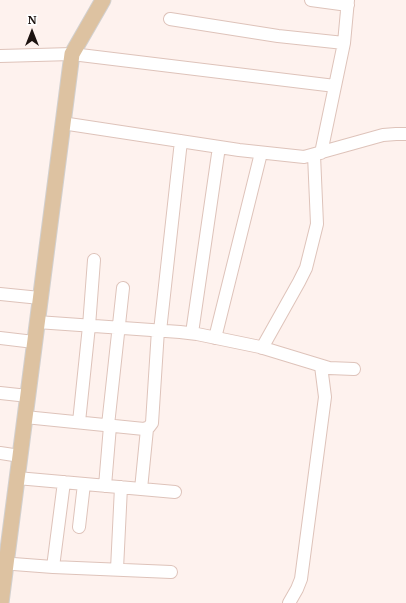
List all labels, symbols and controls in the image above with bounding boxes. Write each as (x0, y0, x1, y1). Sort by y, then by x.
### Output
north arrow (12, 12, 52, 52)
text: N (28, 13, 36, 27)

